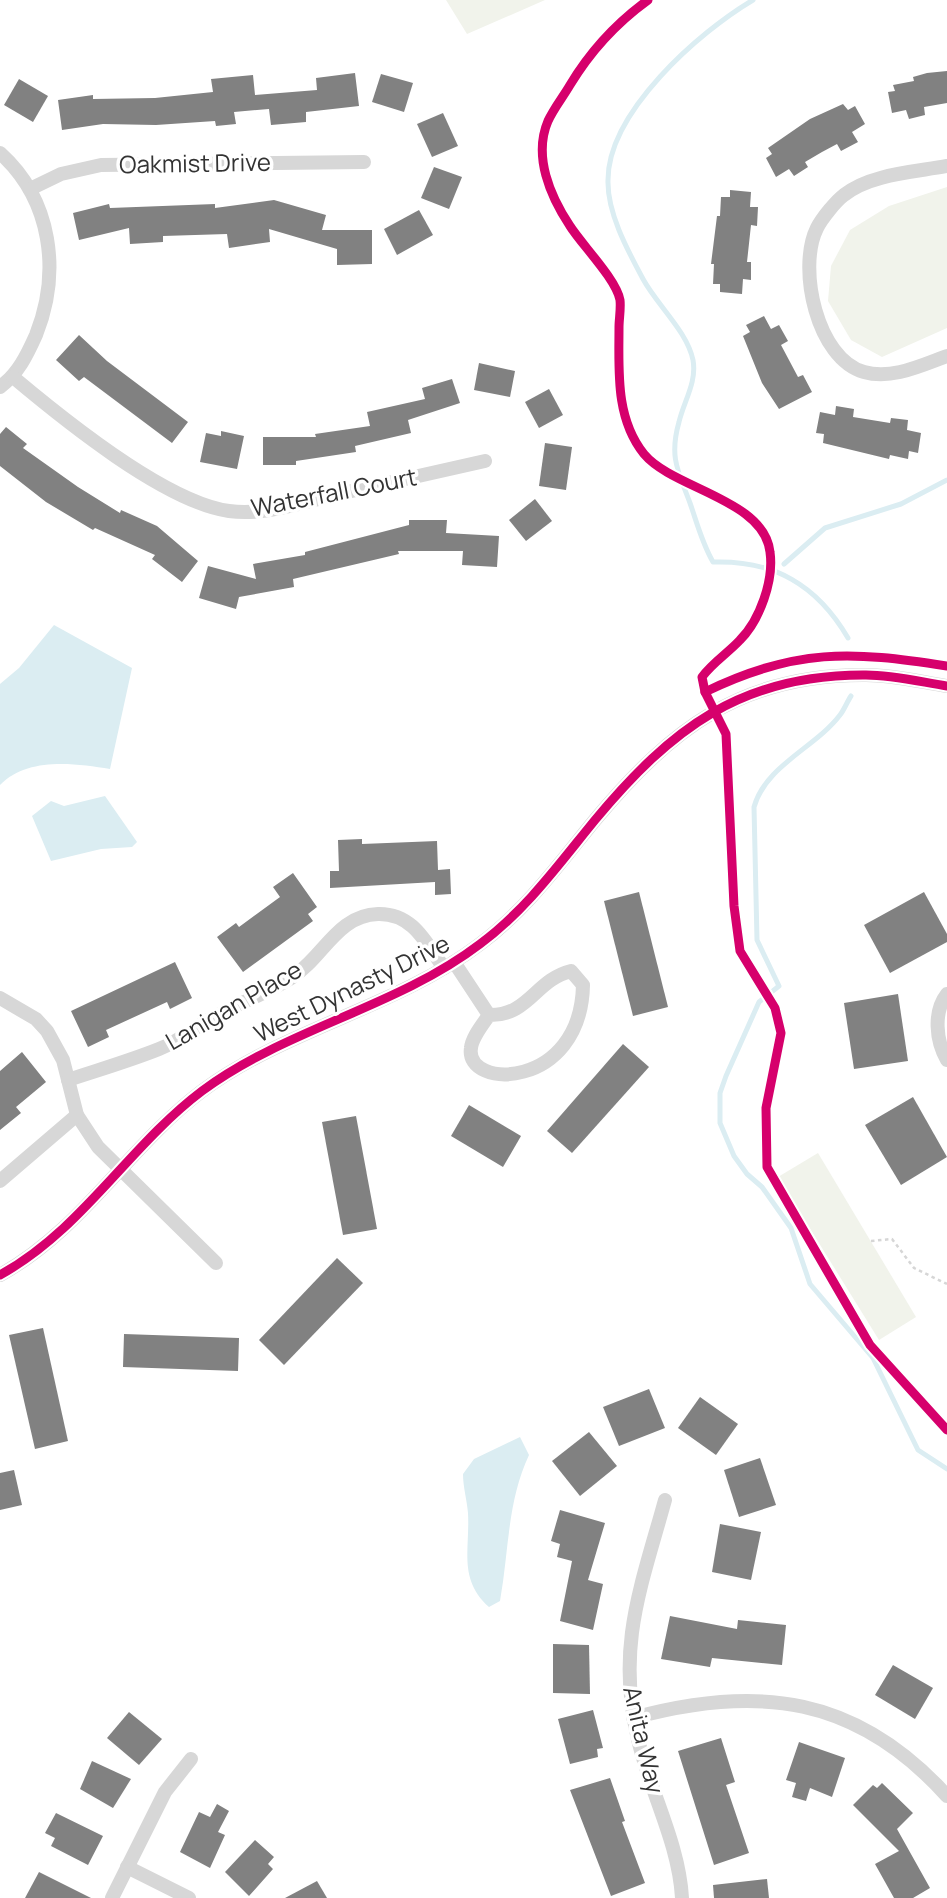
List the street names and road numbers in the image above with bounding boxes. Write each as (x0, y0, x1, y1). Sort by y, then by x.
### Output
street label: Oakmist Drive (119, 145, 271, 180)
street label: Waterfall Court (248, 459, 419, 524)
street label: West Dynasty Drive (248, 926, 455, 1049)
street label: Lanigan Place (159, 952, 308, 1057)
street label: Anita Way (616, 1683, 673, 1797)

